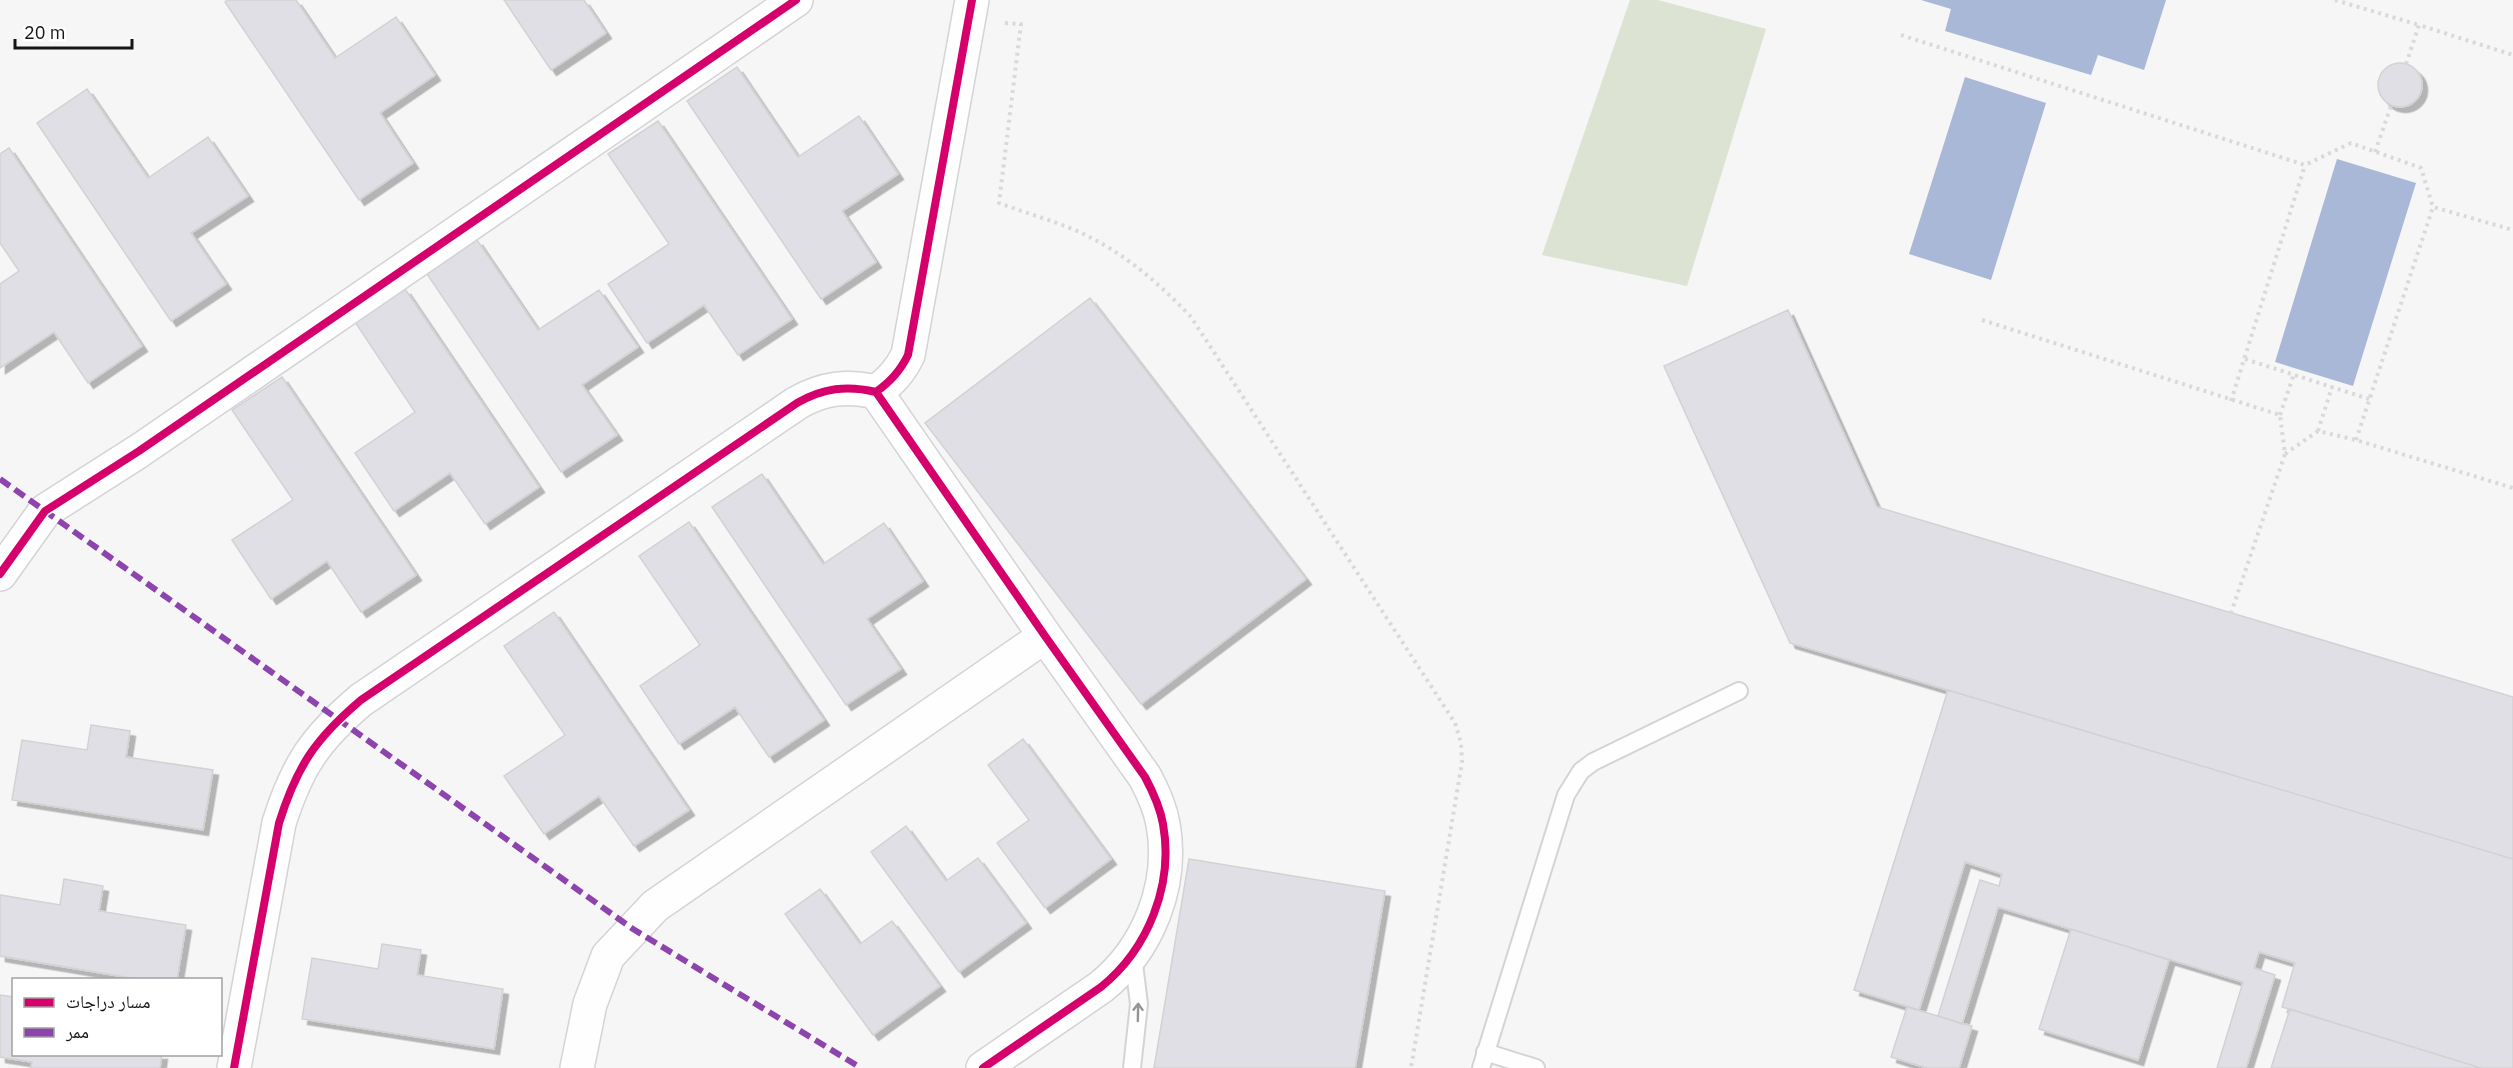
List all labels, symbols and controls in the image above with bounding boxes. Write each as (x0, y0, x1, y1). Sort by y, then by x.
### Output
scale bar (15, 12, 132, 50)
text: 20 m (24, 21, 66, 44)
legend (12, 978, 222, 1056)
text: مسار دراجات (66, 990, 150, 1013)
one-way arrow (1133, 1002, 1144, 1022)
text: ممر (65, 1020, 89, 1043)

